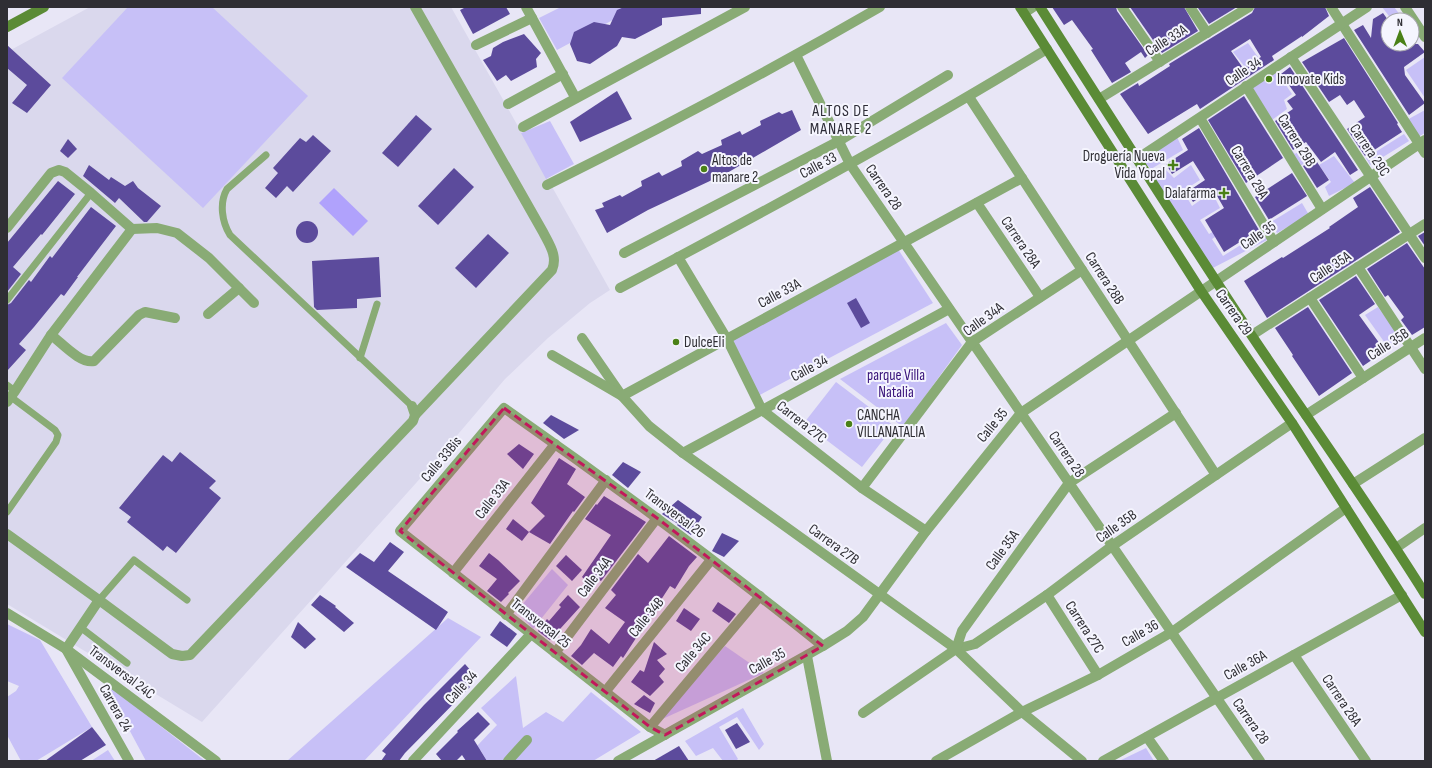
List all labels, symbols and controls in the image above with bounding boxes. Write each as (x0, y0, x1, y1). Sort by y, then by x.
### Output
north arrow (1380, 12, 1420, 52)
text: N (1397, 16, 1403, 29)
street label: Calle 33A (1142, 20, 1191, 61)
street label: Calle 34 (1222, 53, 1265, 90)
place label: Innovate Kids (1277, 70, 1344, 89)
marker: Innovate Kids (1264, 74, 1274, 84)
district label: ALTOS DE MANARE 2 (810, 102, 872, 139)
street label: Carrera 29B (1273, 110, 1320, 171)
street label: Carrera 29C (1345, 120, 1394, 180)
street label: Carrera 29A (1226, 142, 1273, 203)
place label: Droguería Nueva Vida Yopal (1083, 147, 1165, 183)
street label: Calle 33 (796, 148, 840, 183)
place label: Altos de manare 2 (711, 151, 758, 187)
street label: Carrera 28 (861, 160, 906, 214)
marker: Droguería Nueva Vida Yopal (1168, 160, 1178, 170)
marker: Altos de manare 2 (699, 164, 709, 174)
place label: Dalafarma (1165, 184, 1216, 203)
marker: Dalafarma (1219, 188, 1229, 198)
street label: Carrera 28A (996, 213, 1045, 272)
street label: Calle 35 (1237, 217, 1280, 254)
street label: Calle 35A (1306, 247, 1355, 288)
street label: Carrera 28B (1081, 248, 1129, 308)
street label: Calle 33A (755, 274, 804, 313)
street label: Carrera 29 (1211, 285, 1256, 339)
street label: Calle 34A (959, 298, 1008, 341)
street label: Calle 35B (1364, 324, 1413, 365)
place label: DulceEli (684, 333, 725, 352)
marker: DulceEli (671, 337, 681, 347)
street label: Calle 34 (787, 351, 831, 386)
park label: parque Villa Natalia (867, 366, 925, 402)
street label: Carrera 27C (773, 397, 831, 448)
street label: Calle 35 (973, 404, 1012, 446)
place label: CANCHA VILLANATALIA (857, 406, 925, 442)
marker: CANCHA VILLANATALIA (844, 419, 854, 429)
street label: Carrera 28 (1044, 427, 1089, 481)
street label: Calle 33Bis (417, 432, 466, 486)
street label: Calle 33A (471, 475, 514, 523)
street label: Transversal 26 (640, 484, 709, 542)
street label: Calle 35B (1092, 505, 1141, 547)
street label: Carrera 27B (804, 520, 863, 569)
street label: Calle 35A (981, 526, 1024, 574)
street label: Calle 34A (573, 553, 616, 601)
street label: Calle 34B (625, 593, 668, 641)
street label: Transversal 25 (507, 594, 574, 653)
street label: Carrera 27C (1061, 597, 1109, 657)
street label: Calle 36 (1118, 615, 1162, 652)
street label: Calle 34C (671, 628, 716, 676)
street label: Transversal 24C (85, 641, 159, 704)
street label: Calle 35 (746, 644, 789, 679)
street label: Calle 36A (1220, 646, 1270, 685)
street label: Calle 34 (441, 666, 482, 708)
street label: Carrera 28A (1317, 671, 1366, 730)
street label: Carrera 24 (95, 681, 136, 735)
street label: Carrera 28 (1228, 694, 1273, 748)

